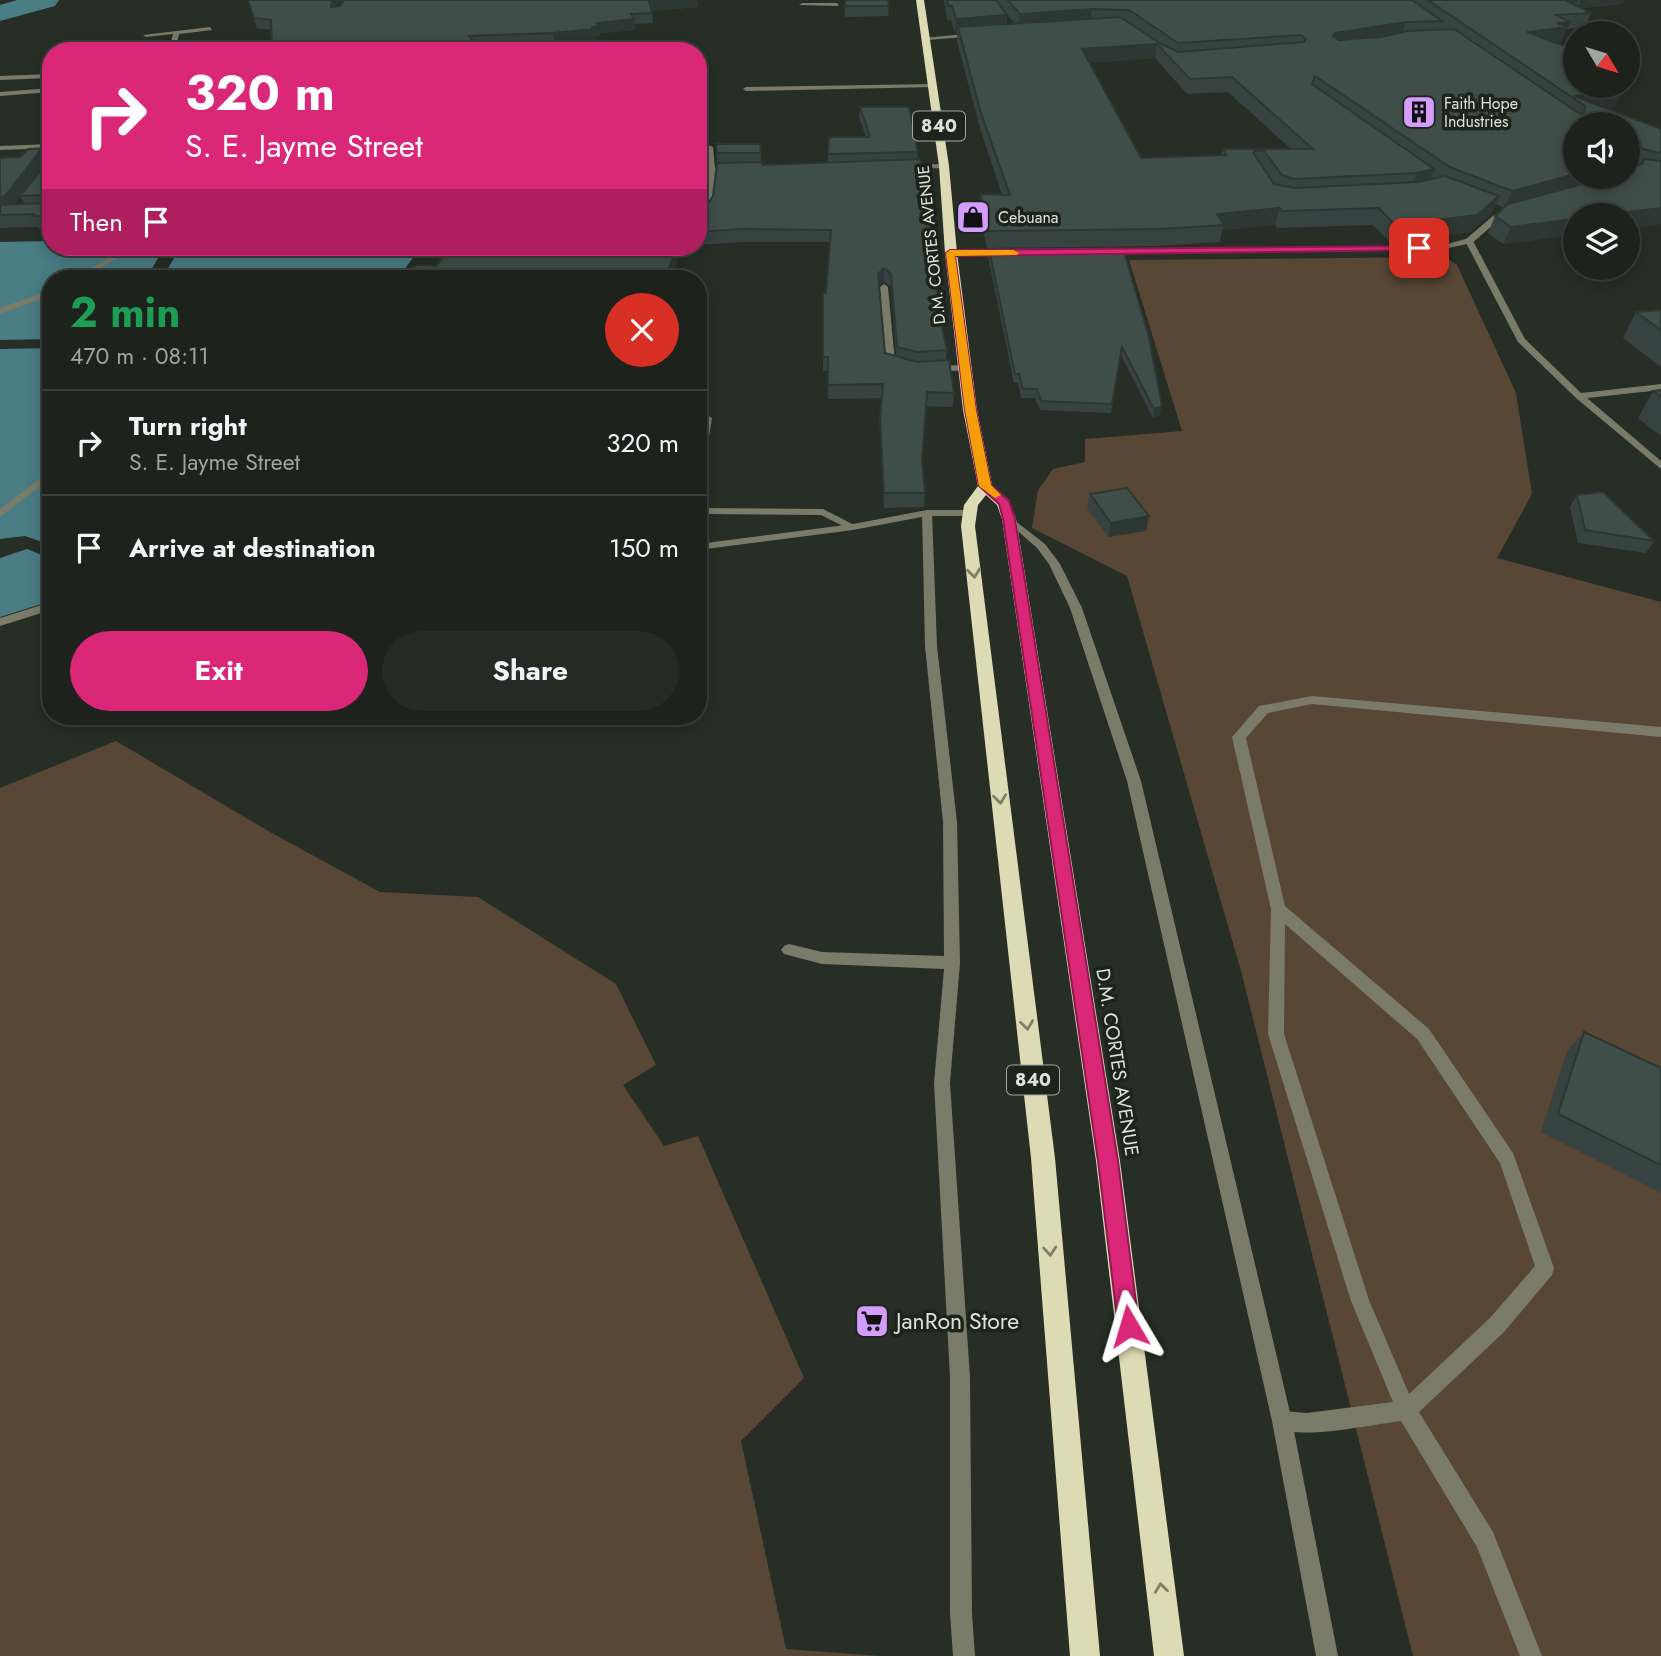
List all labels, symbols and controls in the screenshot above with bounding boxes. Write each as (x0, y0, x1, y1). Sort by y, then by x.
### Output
north arrow (1563, 21, 1640, 98)
map controls (1563, 21, 1640, 280)
text: 320 m (185, 58, 335, 128)
icon: right (70, 70, 161, 161)
place label: Faith Hope Industries (1444, 92, 1518, 133)
building icon: Faith Hope Industries (1400, 93, 1438, 131)
road number: 840 (913, 112, 965, 140)
button: sound (1563, 112, 1640, 189)
text: S. E. Jayme Street (185, 123, 423, 169)
street label: D.M. CORTES AVENUE (912, 164, 951, 326)
shop icon: Cebuana (954, 198, 992, 236)
text: Then (70, 203, 123, 241)
icon: arrive (137, 203, 175, 241)
button: layers (1563, 203, 1640, 280)
place label: Cebuana (998, 206, 1059, 229)
pin (1389, 218, 1449, 278)
icon: arrive (1400, 229, 1438, 267)
text: 2 min (70, 282, 180, 343)
button: close (605, 293, 679, 367)
text: 470 m · 08:11 (70, 339, 209, 373)
text: Turn right (129, 407, 247, 445)
icon: right (70, 424, 108, 462)
text: 320 m (606, 424, 679, 462)
text: S. E. Jayme Street (129, 445, 300, 479)
icon: arrive (70, 529, 108, 567)
text: Arrive at destination (129, 529, 376, 567)
text: 150 m (609, 529, 679, 567)
one-way arrow (966, 567, 981, 579)
button: Exit (70, 631, 368, 711)
button: Share (382, 631, 679, 711)
one-way arrow (993, 793, 1008, 805)
street label: D.M. CORTES AVENUE (1089, 966, 1146, 1158)
one-way arrow (1019, 1019, 1034, 1031)
road number: 840 (1007, 1065, 1059, 1094)
one-way arrow (1042, 1246, 1057, 1257)
position arrow (1092, 1289, 1166, 1363)
supermarket icon: JanRon Store (853, 1302, 891, 1340)
place label: JanRon Store (893, 1304, 1019, 1338)
one-way arrow (1153, 1582, 1168, 1594)

